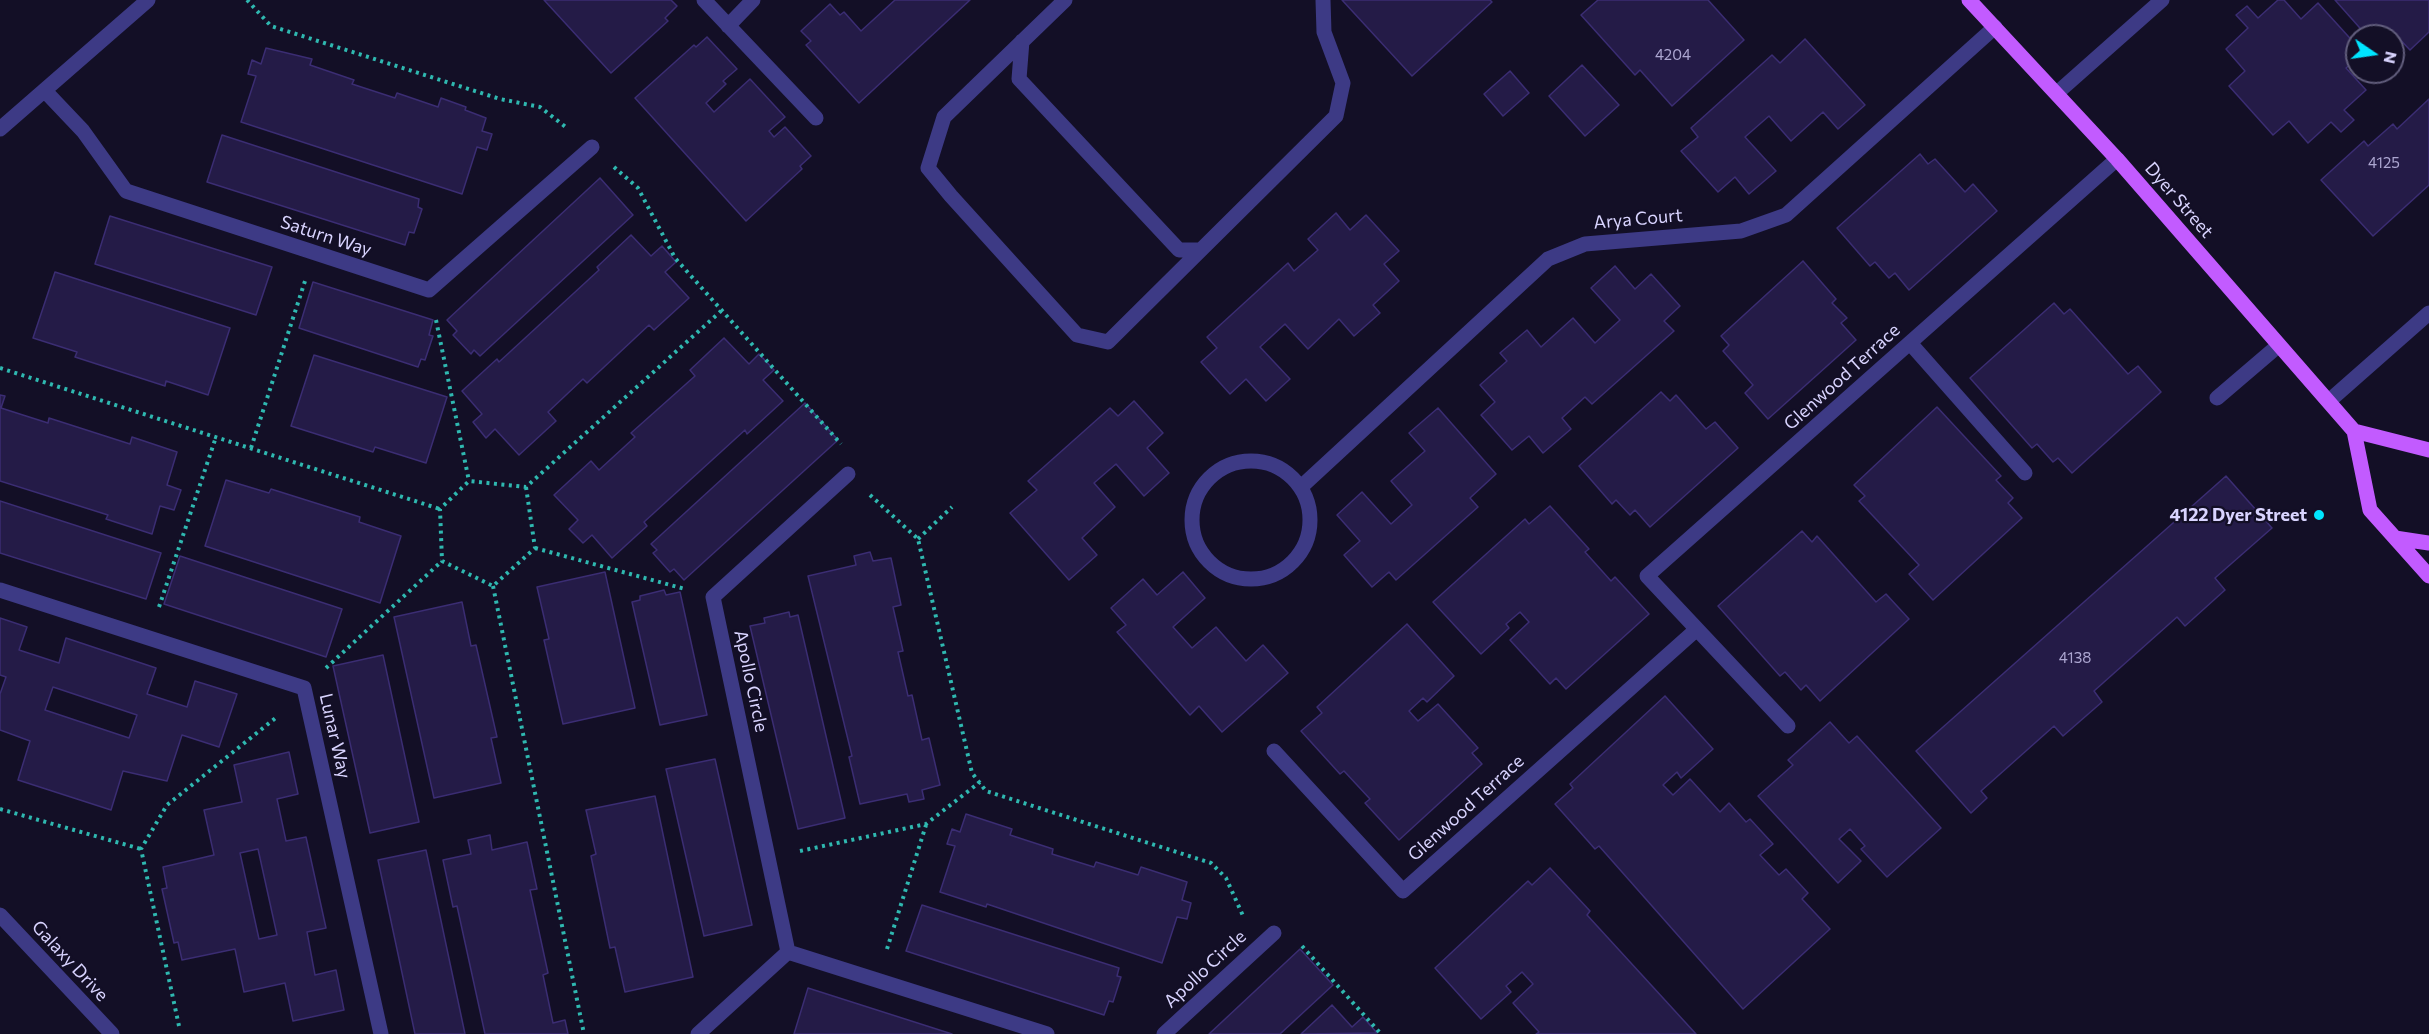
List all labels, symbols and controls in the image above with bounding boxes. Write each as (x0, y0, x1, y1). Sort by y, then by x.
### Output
north arrow (2345, 24, 2405, 84)
house number: 4204 (1655, 46, 1691, 64)
text: N (2380, 50, 2402, 66)
house number: 4125 (2368, 154, 2400, 172)
street label: Dyer Street (2140, 158, 2218, 242)
street label: Arya Court (1593, 204, 1683, 234)
street label: Saturn Way (278, 211, 374, 261)
street label: Glenwood Terrace (1780, 319, 1904, 435)
place label: 4122 Dyer Street (2169, 504, 2307, 526)
marker: 4122 Dyer Street (2312, 508, 2326, 522)
street label: Apollo Circle (730, 628, 772, 734)
house number: 4138 (2059, 649, 2091, 667)
street label: Lunar Way (315, 691, 355, 781)
street label: Glenwood Terrace (1404, 750, 1528, 866)
street label: Galaxy Drive (27, 916, 113, 1006)
street label: Apollo Circle (1160, 926, 1250, 1012)

